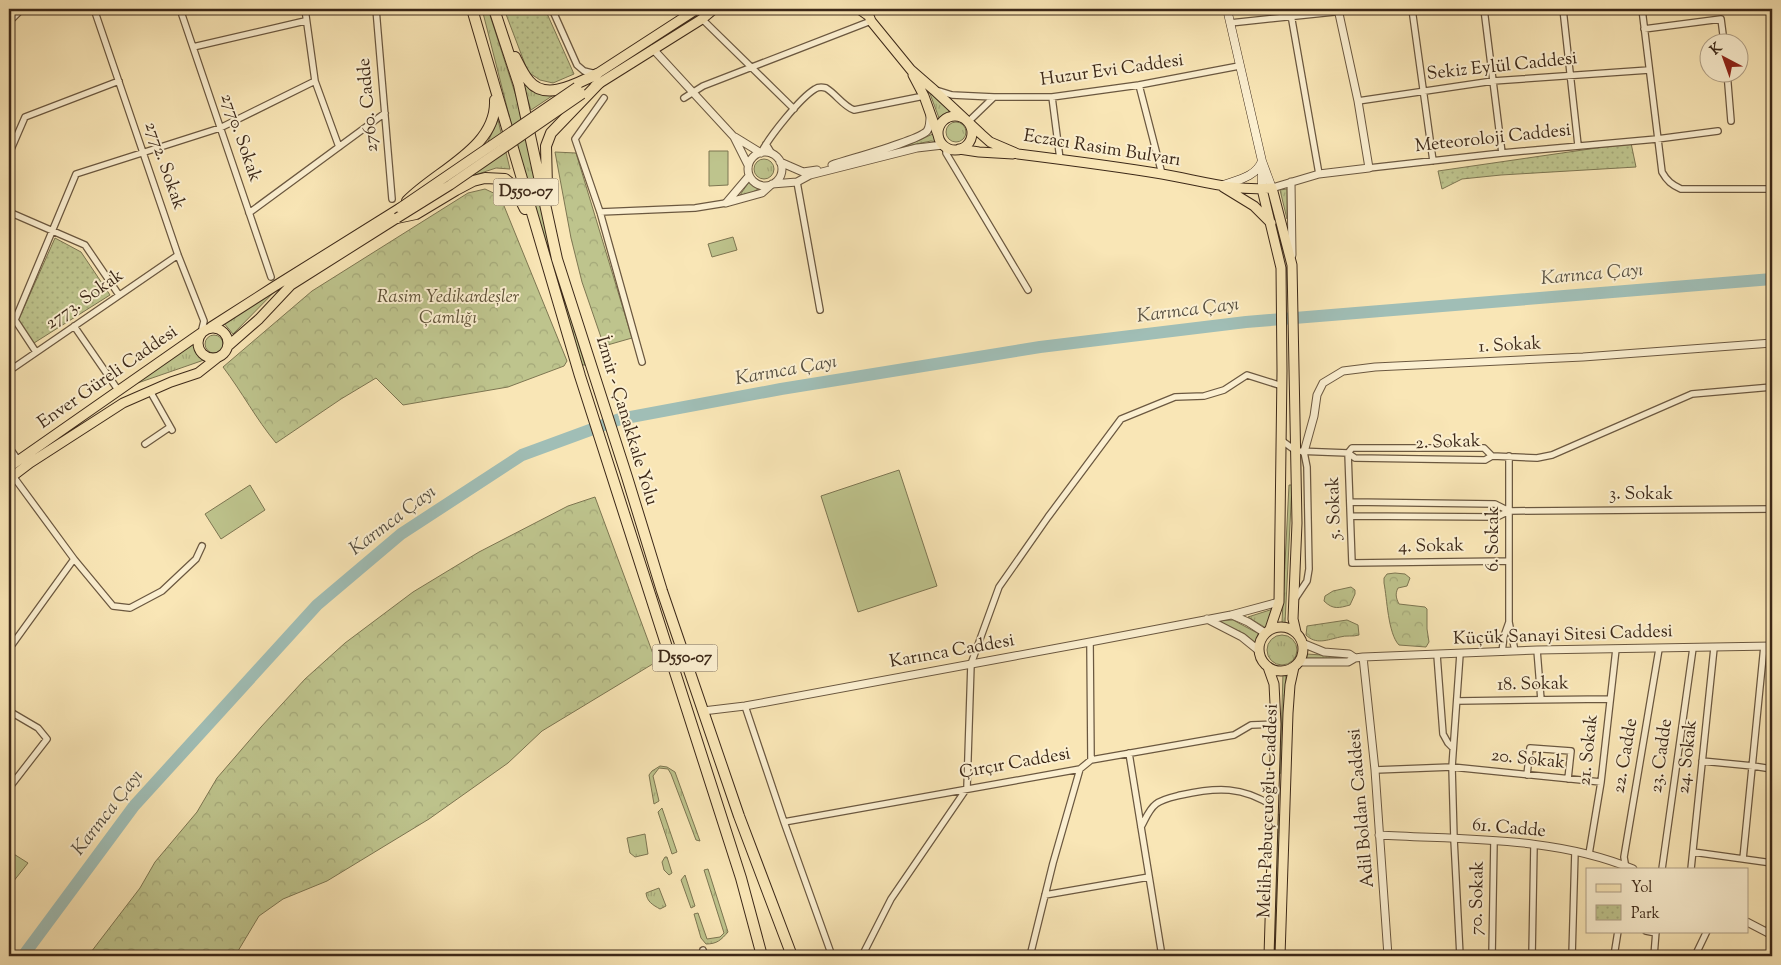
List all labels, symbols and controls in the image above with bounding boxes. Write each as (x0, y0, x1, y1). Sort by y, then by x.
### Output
north arrow (1698, 32, 1748, 82)
text: K (1706, 38, 1728, 61)
street label: Sekiz Eylül Caddesi (1425, 46, 1579, 88)
street label: Huzur Evi Caddesi (1039, 48, 1185, 94)
street label: 2760. Cadde (352, 57, 386, 153)
street label: 2770. Sokak (213, 90, 267, 186)
street label: Meteoroloji Caddesi (1414, 118, 1572, 160)
street label: 2772. Sokak (137, 119, 191, 214)
street label: Eczacı Rasim Bulvarı (1021, 124, 1183, 174)
road number: D550-07 (494, 178, 558, 206)
water label: Karınca Çayı (1540, 257, 1645, 293)
street label: 2773. Sokak (40, 263, 130, 337)
park label: Rasim Yedikardeşler Çamlığı (377, 285, 520, 332)
water label: Karınca Çayı (1135, 291, 1241, 331)
street label: Enver Güreli Caddesi (33, 320, 183, 436)
street label: 1. Sokak (1478, 331, 1542, 361)
street label: İzmir - Çanakkale Yolu (588, 333, 664, 509)
water label: Karınca Çayı (733, 349, 839, 393)
street label: 2. Sokak (1415, 429, 1481, 457)
street label: 5. Sokak (1321, 476, 1349, 541)
water label: Karınca Çayı (344, 479, 442, 563)
street label: 3. Sokak (1609, 482, 1673, 508)
street label: 6. Sokak (1481, 506, 1507, 572)
street label: 4. Sokak (1398, 533, 1464, 561)
street label: Küçük Sanayi Sitesi Caddesi (1453, 619, 1673, 653)
street label: Karınca Caddesi (887, 628, 1017, 676)
road number: D550-07 (652, 644, 718, 671)
street label: 18. Sokak (1497, 671, 1569, 699)
street label: Melih Pabuçcuoğlu Caddesi (1252, 703, 1286, 919)
street label: 21. Sokak (1572, 713, 1606, 787)
street label: 22. Cadde (1607, 716, 1645, 796)
street label: 23. Cadde (1644, 717, 1680, 795)
street label: 24. Sokak (1671, 719, 1705, 795)
street label: Adil Boldan Caddesi (1342, 727, 1382, 889)
street label: Çırçır Caddesi (957, 741, 1073, 787)
street label: 20. Sokak (1490, 743, 1566, 777)
water label: Karınca Çayı (66, 764, 150, 862)
street label: 61. Cadde (1471, 813, 1547, 845)
street label: 70. Sokak (1464, 860, 1492, 935)
legend (1586, 868, 1748, 932)
text: Yol (1631, 878, 1653, 899)
text: Park (1631, 904, 1660, 925)

